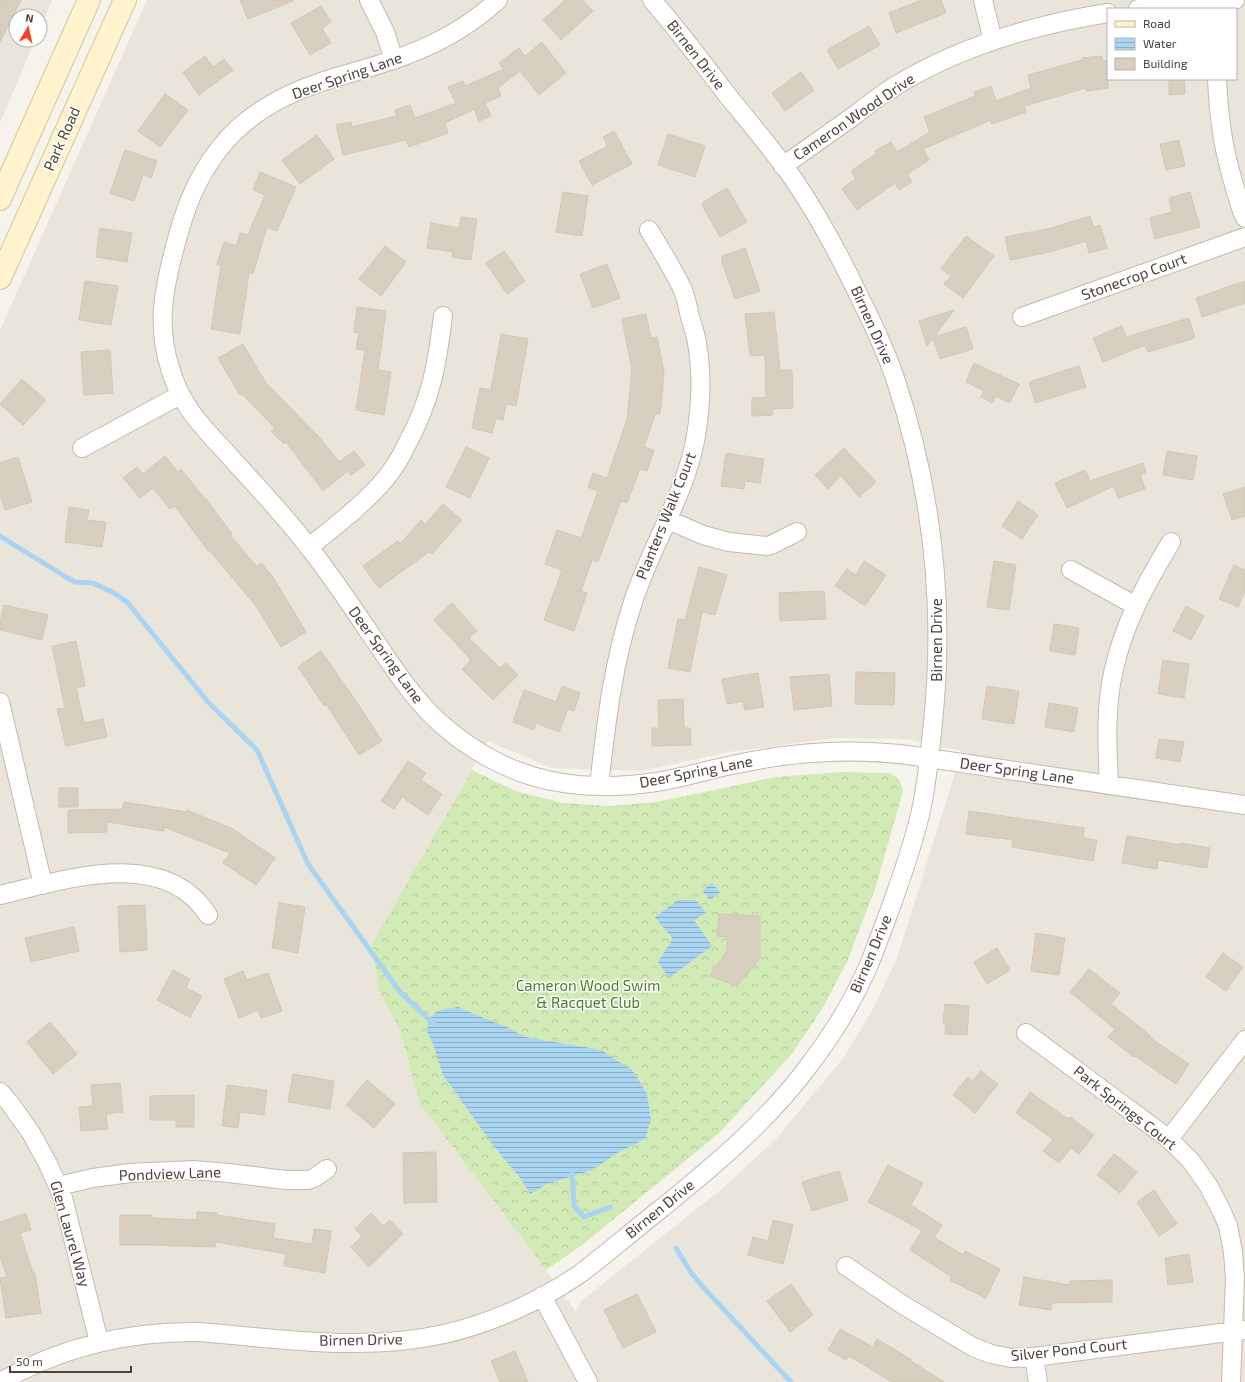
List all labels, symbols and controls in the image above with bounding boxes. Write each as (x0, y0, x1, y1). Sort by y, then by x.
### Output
north arrow (8, 8, 48, 48)
legend (1107, 8, 1237, 80)
text: N (25, 11, 35, 25)
street label: Birnen Drive (664, 16, 730, 93)
text: Road (1143, 16, 1171, 30)
text: Water (1143, 36, 1177, 50)
street label: Deer Spring Lane (289, 48, 404, 102)
text: Building (1143, 56, 1188, 70)
street label: Cameron Wood Drive (789, 69, 918, 164)
street label: Park Road (39, 104, 83, 174)
street label: Stonecrop Court (1079, 249, 1189, 303)
street label: Birnen Drive (848, 283, 898, 366)
street label: Planters Walk Court (631, 449, 699, 582)
street label: Birnen Drive (927, 598, 945, 682)
street label: Deer Spring Lane (346, 603, 428, 706)
street label: Deer Spring Lane (638, 751, 754, 791)
street label: Deer Spring Lane (959, 753, 1075, 787)
street label: Birnen Drive (845, 912, 895, 996)
park label: Cameron Wood Swim & Racquet Club (516, 976, 660, 1011)
street label: Park Springs Court (1070, 1061, 1181, 1153)
street label: Pondview Lane (118, 1162, 221, 1184)
street label: Birnen Drive (621, 1175, 697, 1241)
street label: Glen Laurel Way (47, 1178, 95, 1289)
street label: Birnen Drive (319, 1329, 403, 1349)
street label: Silver Pond Court (1010, 1334, 1128, 1364)
scale bar (10, 1348, 131, 1374)
text: 50 m (16, 1354, 43, 1368)

